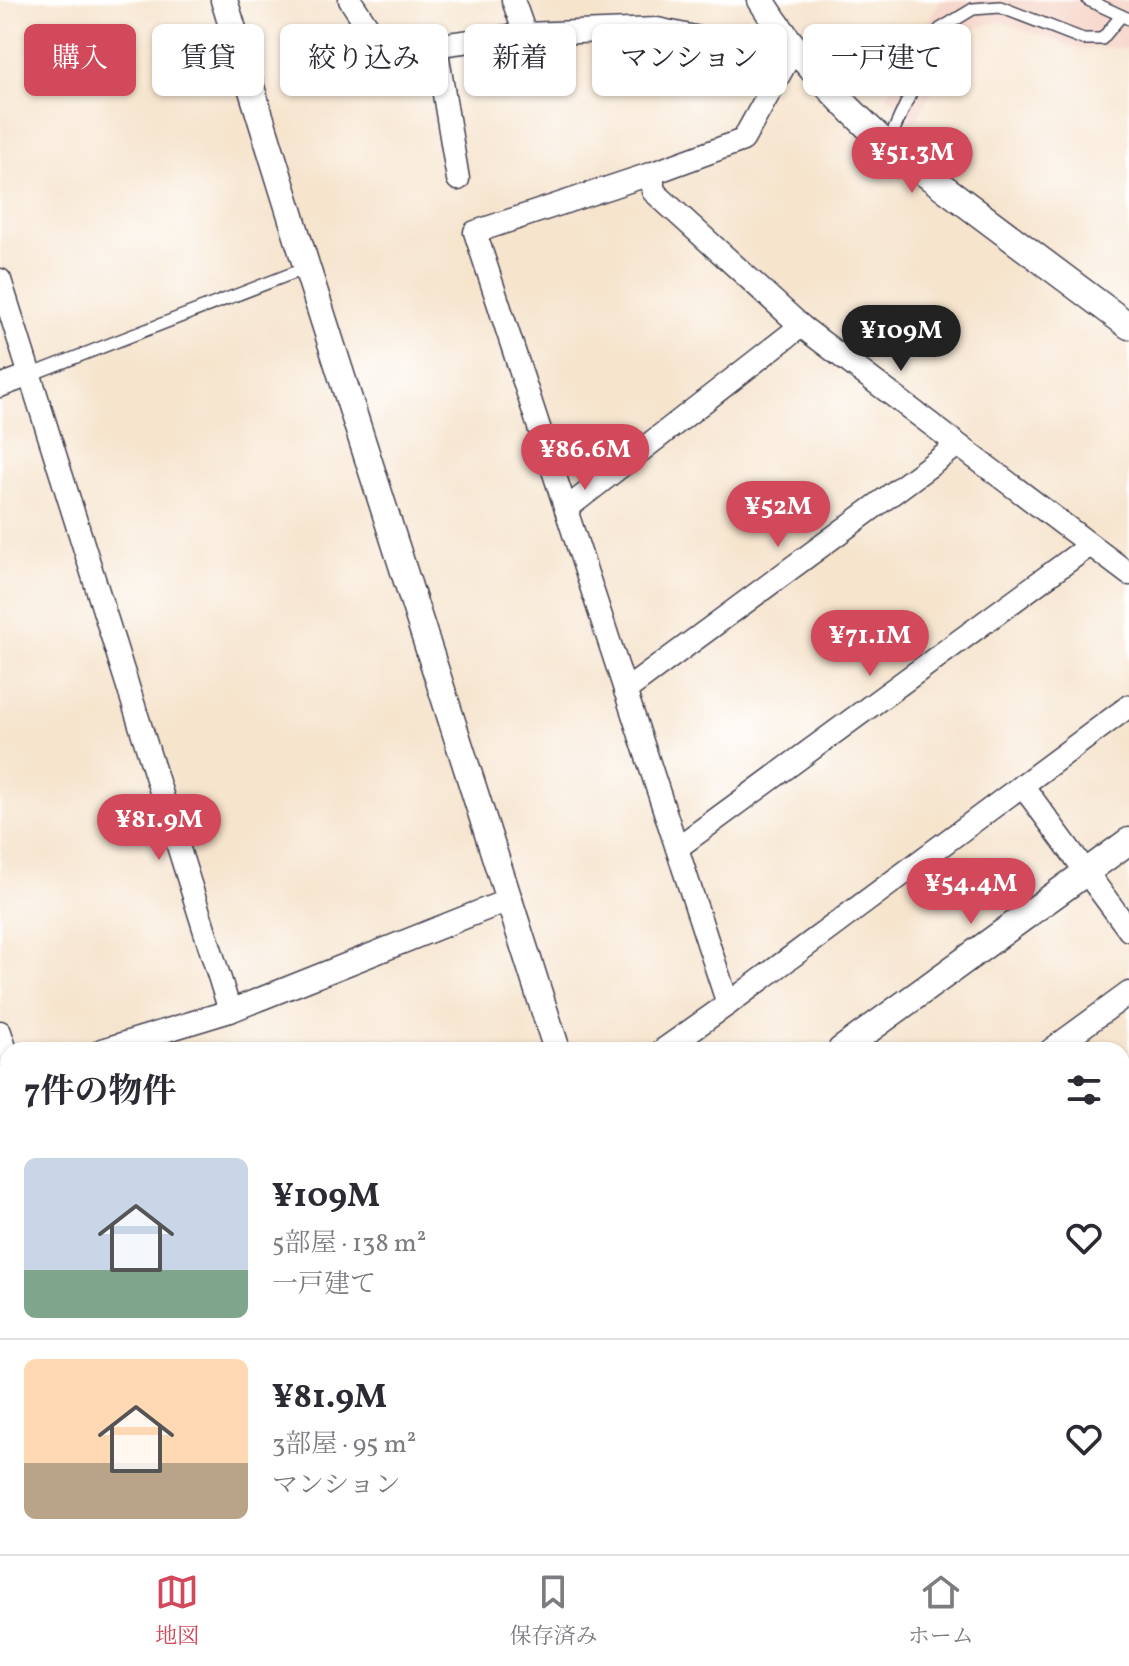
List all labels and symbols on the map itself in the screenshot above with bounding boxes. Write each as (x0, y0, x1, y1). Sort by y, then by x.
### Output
pin: ¥51.3M (847, 127, 977, 195)
pin: ¥109M (845, 305, 957, 373)
pin: ¥86.6M (520, 424, 650, 492)
pin: ¥52M (731, 481, 825, 549)
pin: ¥71.1M (805, 610, 935, 678)
pin: ¥81.9M (94, 794, 224, 862)
pin: ¥54.4M (906, 858, 1036, 926)

